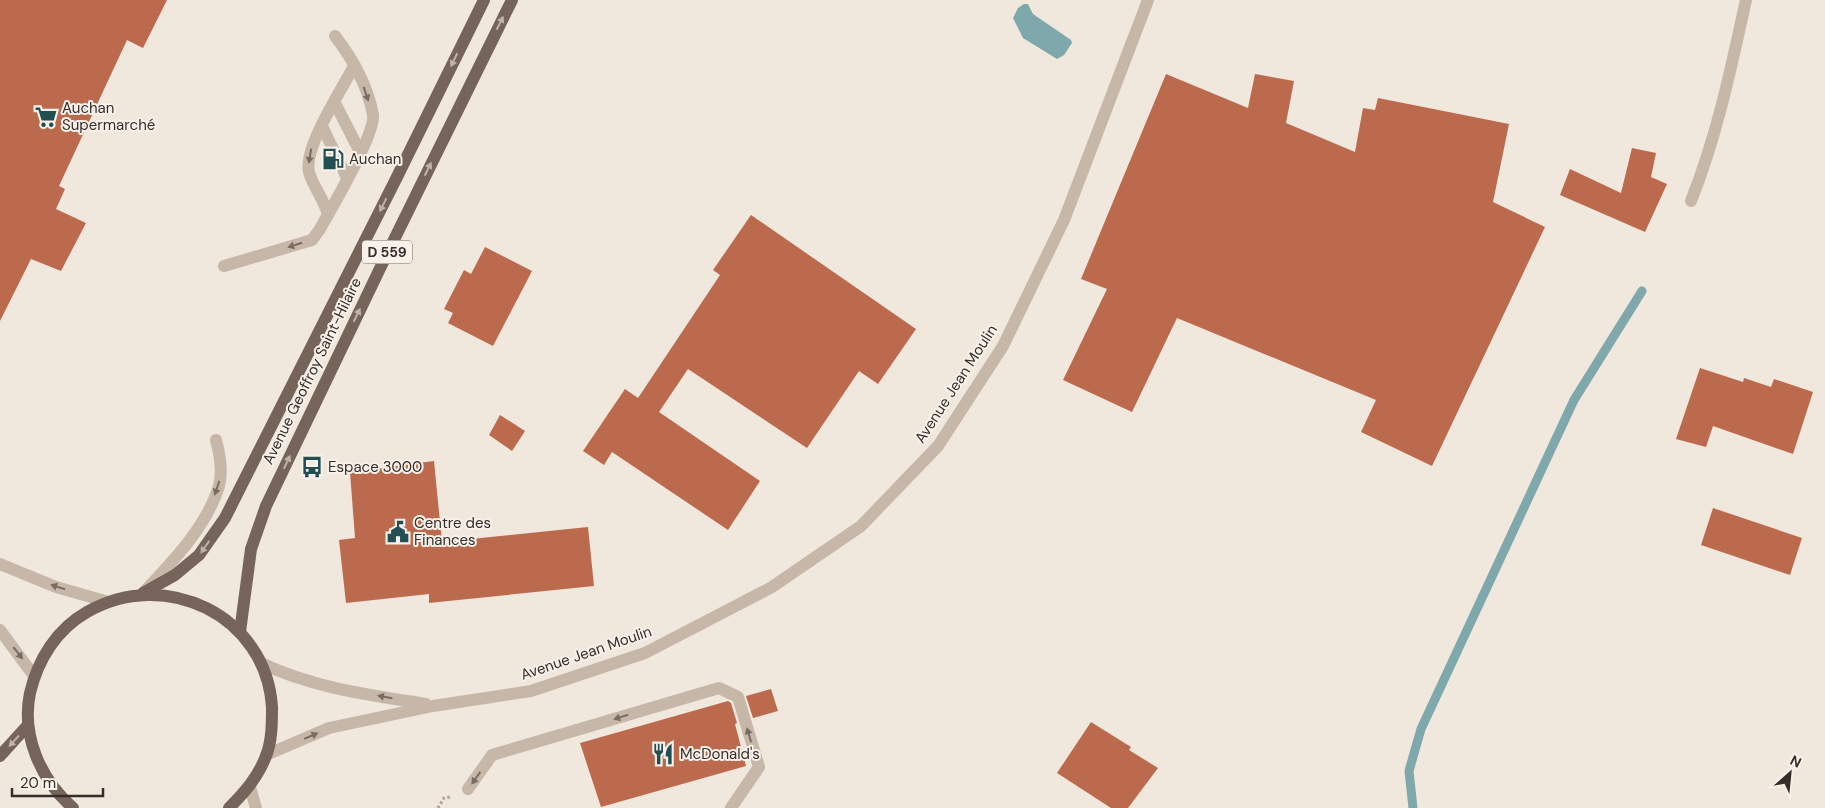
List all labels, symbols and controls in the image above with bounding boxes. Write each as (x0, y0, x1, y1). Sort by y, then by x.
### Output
one-way arrow (496, 16, 504, 31)
one-way arrow (450, 52, 459, 67)
one-way arrow (362, 87, 370, 102)
place label: Auchan Supermarché (62, 98, 155, 135)
supermarket icon: Auchan Supermarché (33, 104, 59, 130)
fuel station icon: Auchan (320, 146, 346, 172)
one-way arrow (305, 149, 313, 165)
place label: Auchan (349, 149, 401, 169)
one-way arrow (424, 162, 432, 176)
one-way arrow (379, 198, 387, 213)
road number: D 559 (362, 240, 412, 264)
one-way arrow (287, 242, 302, 250)
street label: Avenue Geoffroy Saint-Hilaire (258, 274, 366, 468)
one-way arrow (353, 308, 361, 322)
street label: Avenue Jean Moulin (910, 321, 1002, 447)
bus stop icon: Espace 3000 (299, 454, 325, 480)
one-way arrow (283, 455, 291, 469)
place label: Espace 3000 (328, 457, 422, 477)
one-way arrow (212, 481, 220, 496)
place label: Centre des Finances (414, 513, 491, 550)
public building icon: Centre des Finances (385, 519, 411, 545)
one-way arrow (200, 541, 210, 554)
one-way arrow (51, 583, 66, 591)
street label: Avenue Jean Moulin (518, 621, 654, 685)
one-way arrow (13, 646, 23, 660)
one-way arrow (377, 693, 393, 701)
one-way arrow (613, 713, 628, 721)
one-way arrow (745, 727, 753, 742)
one-way arrow (304, 731, 318, 739)
one-way arrow (8, 734, 20, 746)
restaurant icon: McDonald's (650, 741, 676, 767)
place label: McDonald's (680, 744, 760, 764)
north arrow (1765, 748, 1815, 798)
text: N (1787, 751, 1805, 772)
scale bar (12, 766, 104, 798)
one-way arrow (471, 771, 481, 785)
text: 20 m (20, 773, 56, 793)

